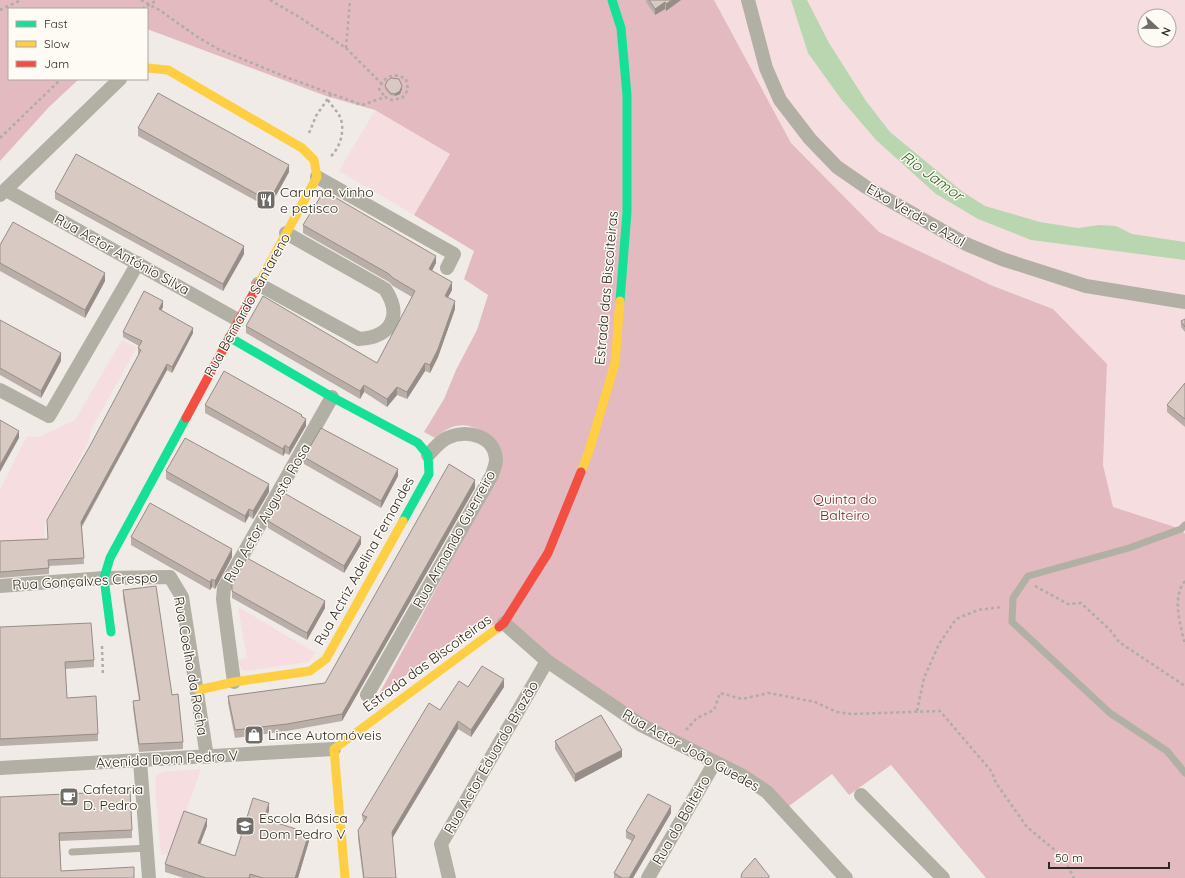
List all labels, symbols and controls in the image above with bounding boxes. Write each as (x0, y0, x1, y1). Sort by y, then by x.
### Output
legend (8, 8, 148, 80)
north arrow (1137, 8, 1177, 48)
text: Fast (44, 16, 68, 31)
text: N (1158, 25, 1174, 38)
text: Slow (44, 36, 70, 51)
text: Jam (44, 56, 69, 71)
water label: Rio Jamor (897, 147, 969, 206)
street label: Eixo Verde e Azul (864, 180, 968, 250)
place label: Caruma, vinho e petisco (280, 183, 374, 217)
restaurant icon: Caruma, vinho e petisco (255, 189, 277, 211)
street label: Rua Actor António Silva (51, 209, 193, 299)
street label: Estrada das Biscoiteiras (590, 210, 622, 366)
street label: Rua Bernardo Santareno (200, 230, 294, 380)
street label: Rua Actor Augusto Rosa (220, 440, 314, 586)
street label: Rua Armando Guerreiro (409, 467, 499, 611)
street label: Rua Actriz Adelina Fernandes (310, 473, 418, 649)
park label: Quinta do Balteiro (813, 490, 877, 524)
street label: Rua Gonçalves Crespo (12, 568, 158, 594)
street label: Rua Coelho da Rocha (170, 595, 212, 737)
street label: Estrada das Biscoiteiras (359, 610, 495, 716)
street label: Rua Actor Eduardo Brazão (440, 677, 542, 837)
street label: Rua Actor João Guedes (619, 705, 763, 795)
shop icon: Lince Automóveis (243, 724, 265, 746)
place label: Lince Automóveis (268, 726, 382, 744)
street label: Avenida Dom Pedro V (95, 746, 239, 772)
street label: Rua do Balteiro (648, 772, 714, 868)
place label: Cafetaria D. Pedro (83, 780, 143, 814)
cafe icon: Cafetaria D. Pedro (58, 786, 80, 808)
place label: Escola Básica Dom Pedro V (259, 809, 348, 843)
school or university icon: Escola Básica Dom Pedro V (234, 815, 256, 837)
scale bar (1049, 844, 1169, 870)
text: 50 m (1055, 850, 1083, 865)

